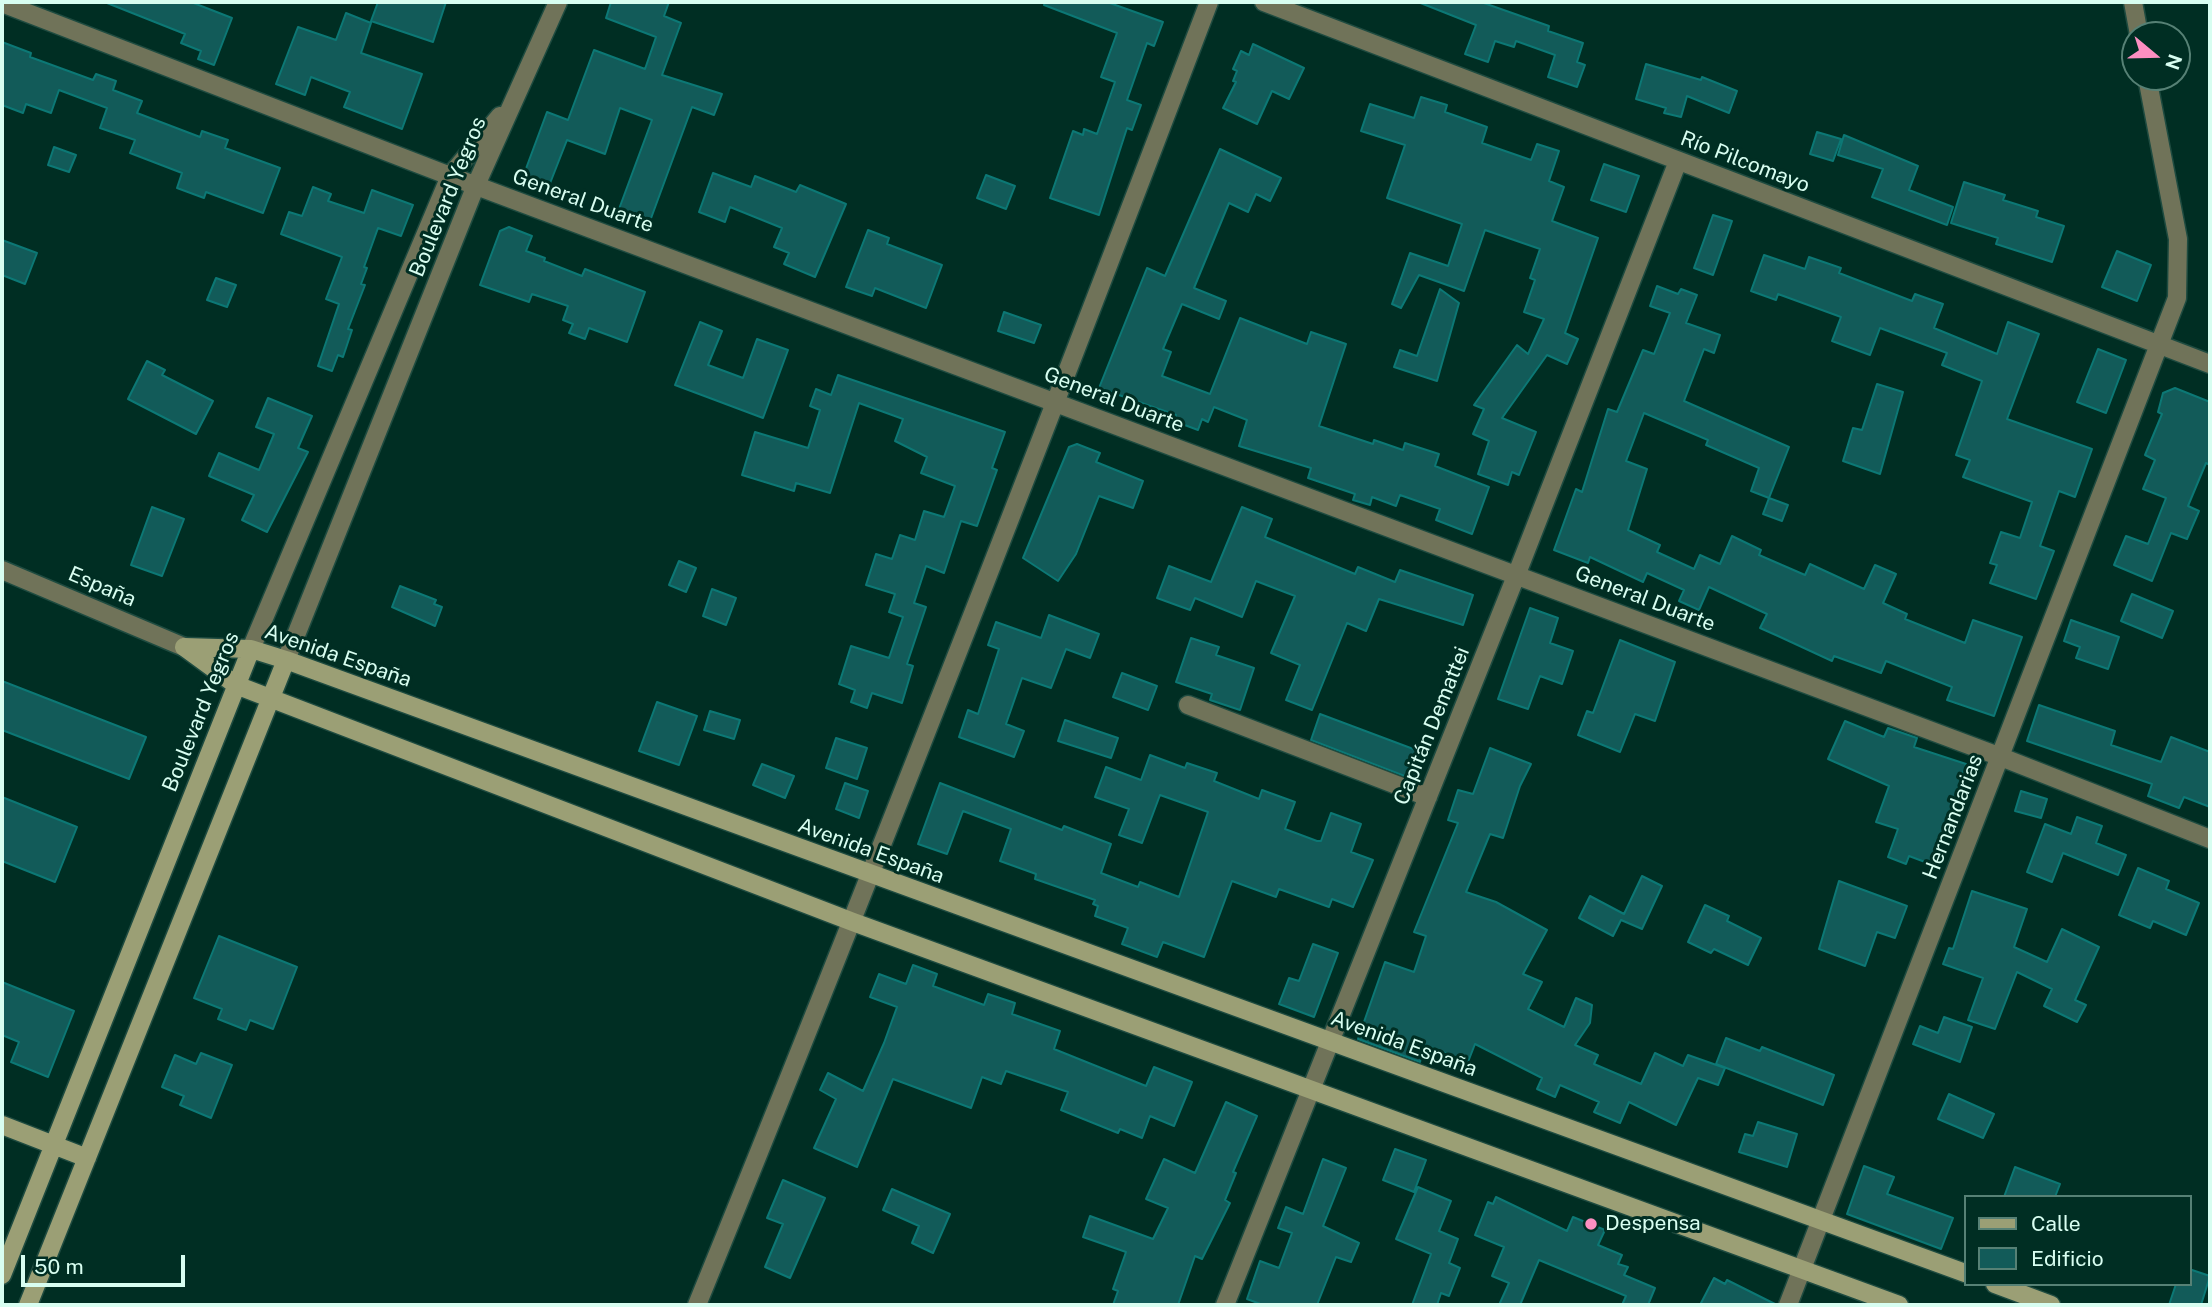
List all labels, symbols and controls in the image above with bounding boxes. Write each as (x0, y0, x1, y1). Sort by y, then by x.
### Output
north arrow (2121, 21, 2191, 91)
text: N (2161, 52, 2187, 73)
street label: Boulevard Yegros (404, 113, 492, 281)
street label: Río Pilcomayo (1677, 126, 1813, 198)
street label: General Duarte (509, 164, 657, 238)
street label: General Duarte (1040, 362, 1188, 438)
street label: General Duarte (1571, 561, 1719, 637)
street label: España (64, 562, 140, 612)
street label: Avenida España (261, 619, 415, 693)
street label: Boulevard Yegros (157, 628, 245, 796)
street label: Capitán Demattei (1389, 643, 1475, 809)
street label: Hernandarias (1918, 751, 1988, 883)
street label: Avenida España (795, 813, 947, 889)
street label: Avenida España (1328, 1006, 1480, 1082)
legend (1964, 1195, 2191, 1286)
place label: Despensa (1605, 1211, 1701, 1237)
text: Calle (2031, 1211, 2081, 1236)
marker: Despensa (1583, 1216, 1599, 1232)
scale bar (24, 1240, 189, 1284)
text: Edificio (2031, 1246, 2104, 1271)
text: 50 m (34, 1254, 84, 1279)

